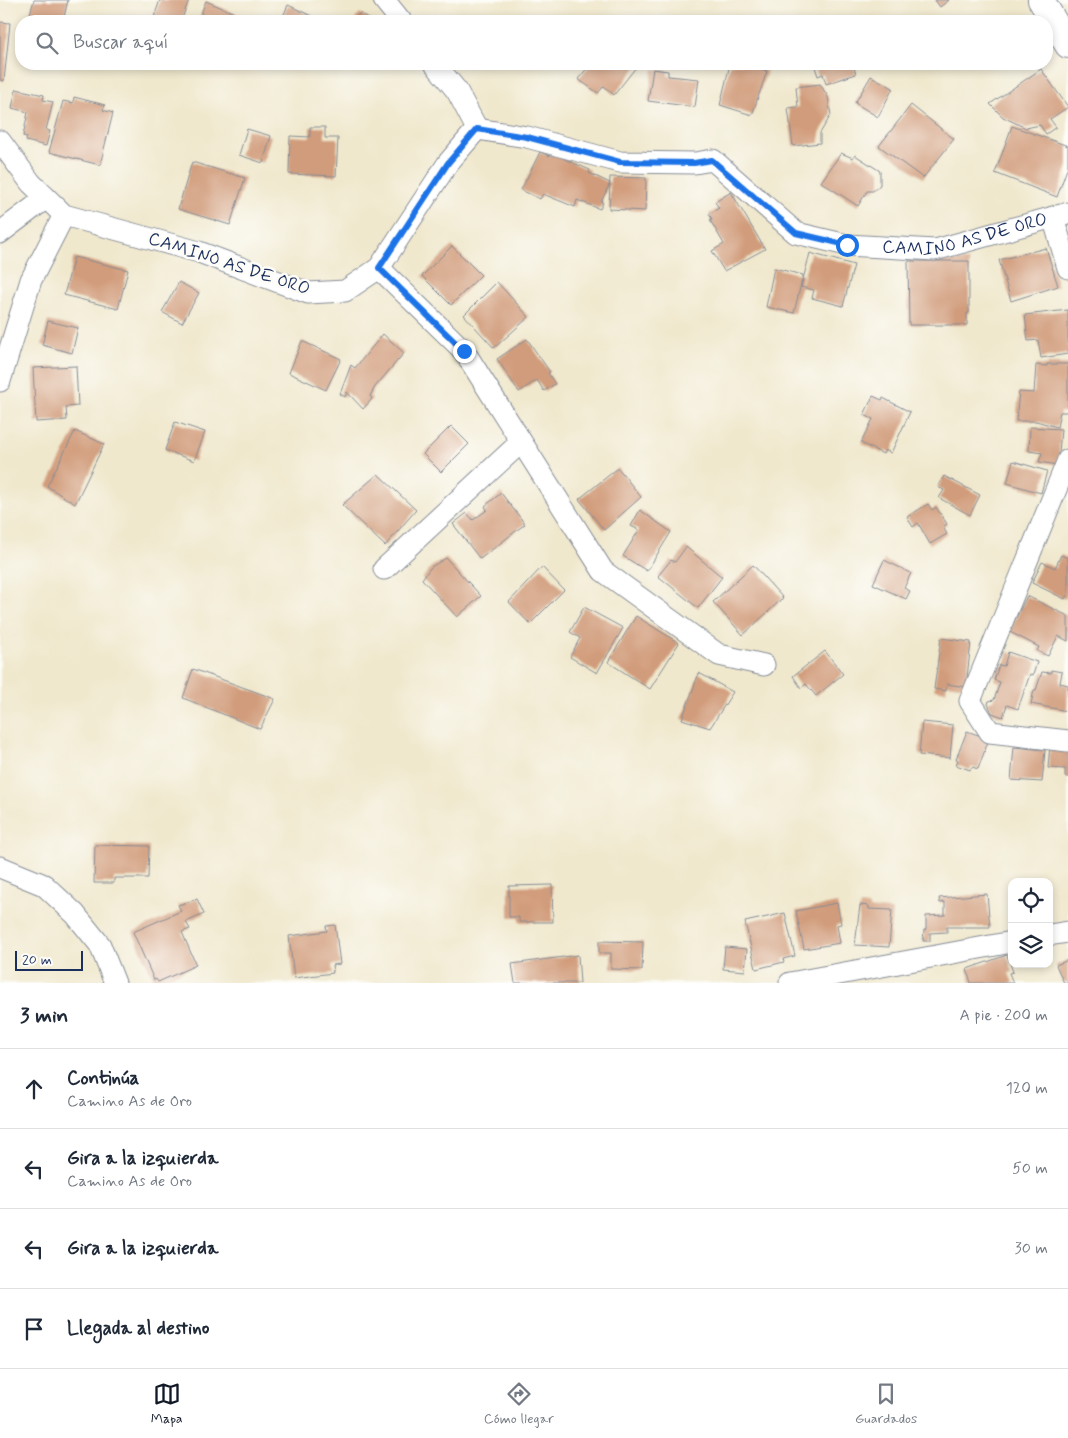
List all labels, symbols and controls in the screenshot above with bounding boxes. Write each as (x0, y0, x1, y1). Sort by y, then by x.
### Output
search box (15, 15, 1053, 70)
icon: search (33, 29, 61, 57)
text: Buscar aquí (73, 30, 168, 55)
street label: CAMINO AS DE ORO (882, 207, 1050, 262)
street label: CAMINO AS DE ORO (145, 226, 313, 302)
route start (836, 234, 859, 257)
route end (453, 340, 476, 363)
map controls (1008, 878, 1053, 968)
button: locate (1008, 878, 1053, 923)
button: layers (1008, 923, 1053, 968)
scale bar (15, 948, 82, 971)
text: 20 m (22, 951, 52, 969)
text: 3 min (20, 1002, 68, 1030)
text: A pie · 200 m (960, 1005, 1048, 1026)
text: Continúa (67, 1066, 139, 1091)
icon: ahead (20, 1075, 48, 1103)
text: 120 m (1006, 1078, 1048, 1099)
text: Camino As de Oro (67, 1091, 192, 1112)
text: Gira a la izquierda (67, 1146, 218, 1171)
icon: left (20, 1155, 48, 1183)
text: 50 m (1012, 1158, 1048, 1179)
text: Camino As de Oro (67, 1171, 192, 1192)
icon: left (20, 1235, 48, 1263)
text: Gira a la izquierda (67, 1236, 218, 1261)
text: 30 m (1015, 1238, 1048, 1259)
icon: arrive (20, 1315, 48, 1343)
text: Llegada al destino (67, 1316, 209, 1341)
tab: Mapa (151, 1380, 183, 1428)
tab: Cómo llegar (484, 1380, 554, 1428)
tab: Guardados (855, 1380, 917, 1428)

